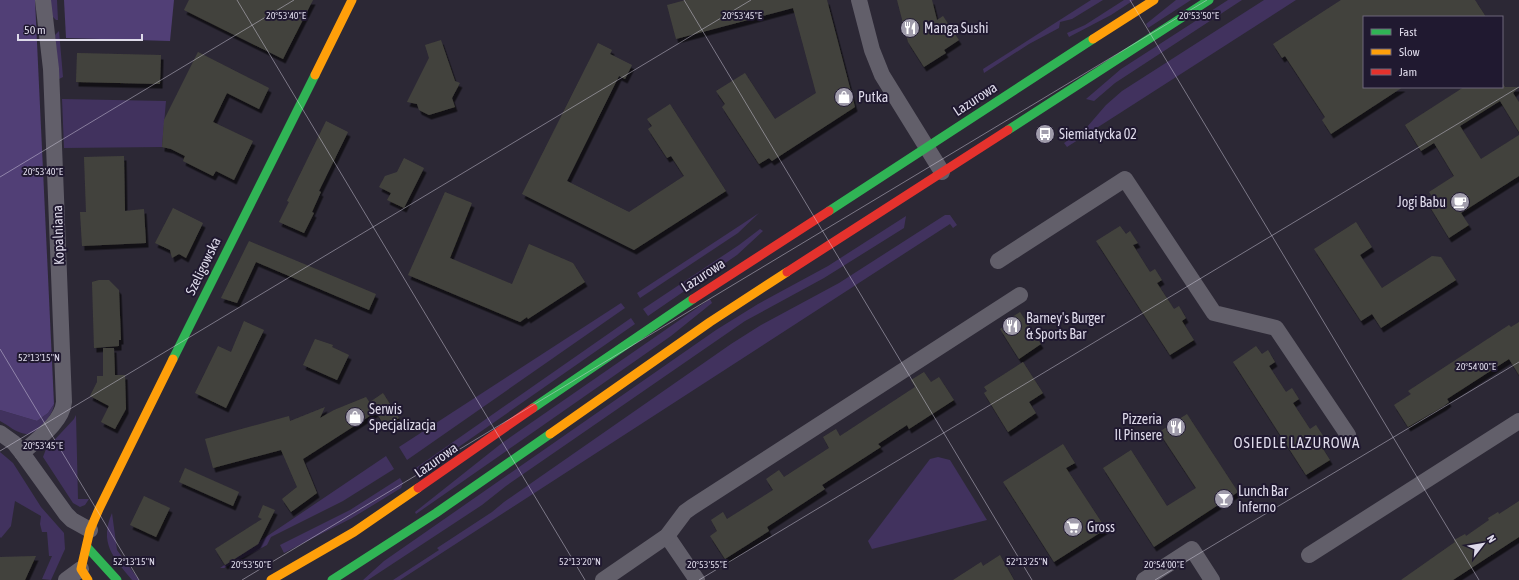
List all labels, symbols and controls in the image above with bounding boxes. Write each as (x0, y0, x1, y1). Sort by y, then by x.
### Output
text: 20°53'40"E (266, 10, 307, 21)
text: 20°53'45"E (722, 10, 763, 21)
text: 20°53'50"E (1179, 10, 1220, 21)
scale bar (18, 16, 142, 42)
legend (1363, 16, 1503, 88)
restaurant icon: Manga Sushi (899, 17, 921, 39)
place label: Manga Sushi (924, 20, 988, 36)
text: 50 m (24, 23, 46, 37)
text: Fast (1399, 25, 1417, 39)
text: Slow (1399, 45, 1420, 59)
text: Jam (1399, 65, 1417, 79)
street label: Lazurowa (950, 79, 1000, 119)
shop icon: Putka (833, 86, 855, 108)
place label: Putka (858, 89, 888, 105)
bus stop icon: Siemiatycka 02 (1034, 123, 1056, 145)
place label: Siemiatycka 02 (1059, 126, 1137, 142)
text: 20°53'40"E (23, 166, 64, 177)
cafe icon: Jogi Babu (1449, 191, 1471, 213)
place label: Jogi Babu (1397, 194, 1446, 210)
street label: Kopalniana (49, 205, 67, 265)
street label: Szeligowska (182, 235, 224, 297)
street label: Lazurowa (678, 255, 728, 295)
place label: Barney's Burger & Sports Bar (1026, 310, 1105, 342)
restaurant icon: Barney's Burger & Sports Bar (1001, 315, 1023, 337)
text: 52°13'15"N (18, 352, 60, 363)
text: 20°54'00"E (1456, 361, 1497, 372)
place label: Serwis Specjalizacja (369, 401, 436, 433)
shop icon: Serwis Specjalizacja (344, 406, 366, 428)
place label: Pizzeria Il Pinsere (1114, 411, 1162, 443)
restaurant icon: Pizzeria Il Pinsere (1165, 416, 1187, 438)
district label: OSIEDLE LAZUROWA (1234, 434, 1360, 451)
street label: Lazurowa (411, 439, 461, 481)
text: 20°53'45"E (23, 440, 64, 451)
place label: Lunch Bar Inferno (1238, 483, 1289, 515)
bar icon: Lunch Bar Inferno (1213, 488, 1235, 510)
supermarket icon: Gross (1062, 516, 1084, 538)
place label: Gross (1087, 519, 1115, 535)
north arrow (1463, 524, 1503, 564)
text: N (1485, 533, 1498, 545)
text: 52°13'15"N (113, 556, 155, 567)
text: 52°13'20"N (559, 556, 601, 567)
text: 52°13'25"N (1006, 556, 1048, 567)
text: 20°53'50"E (231, 559, 272, 570)
text: 20°53'55"E (687, 559, 728, 570)
text: 20°54'00"E (1144, 559, 1185, 570)

